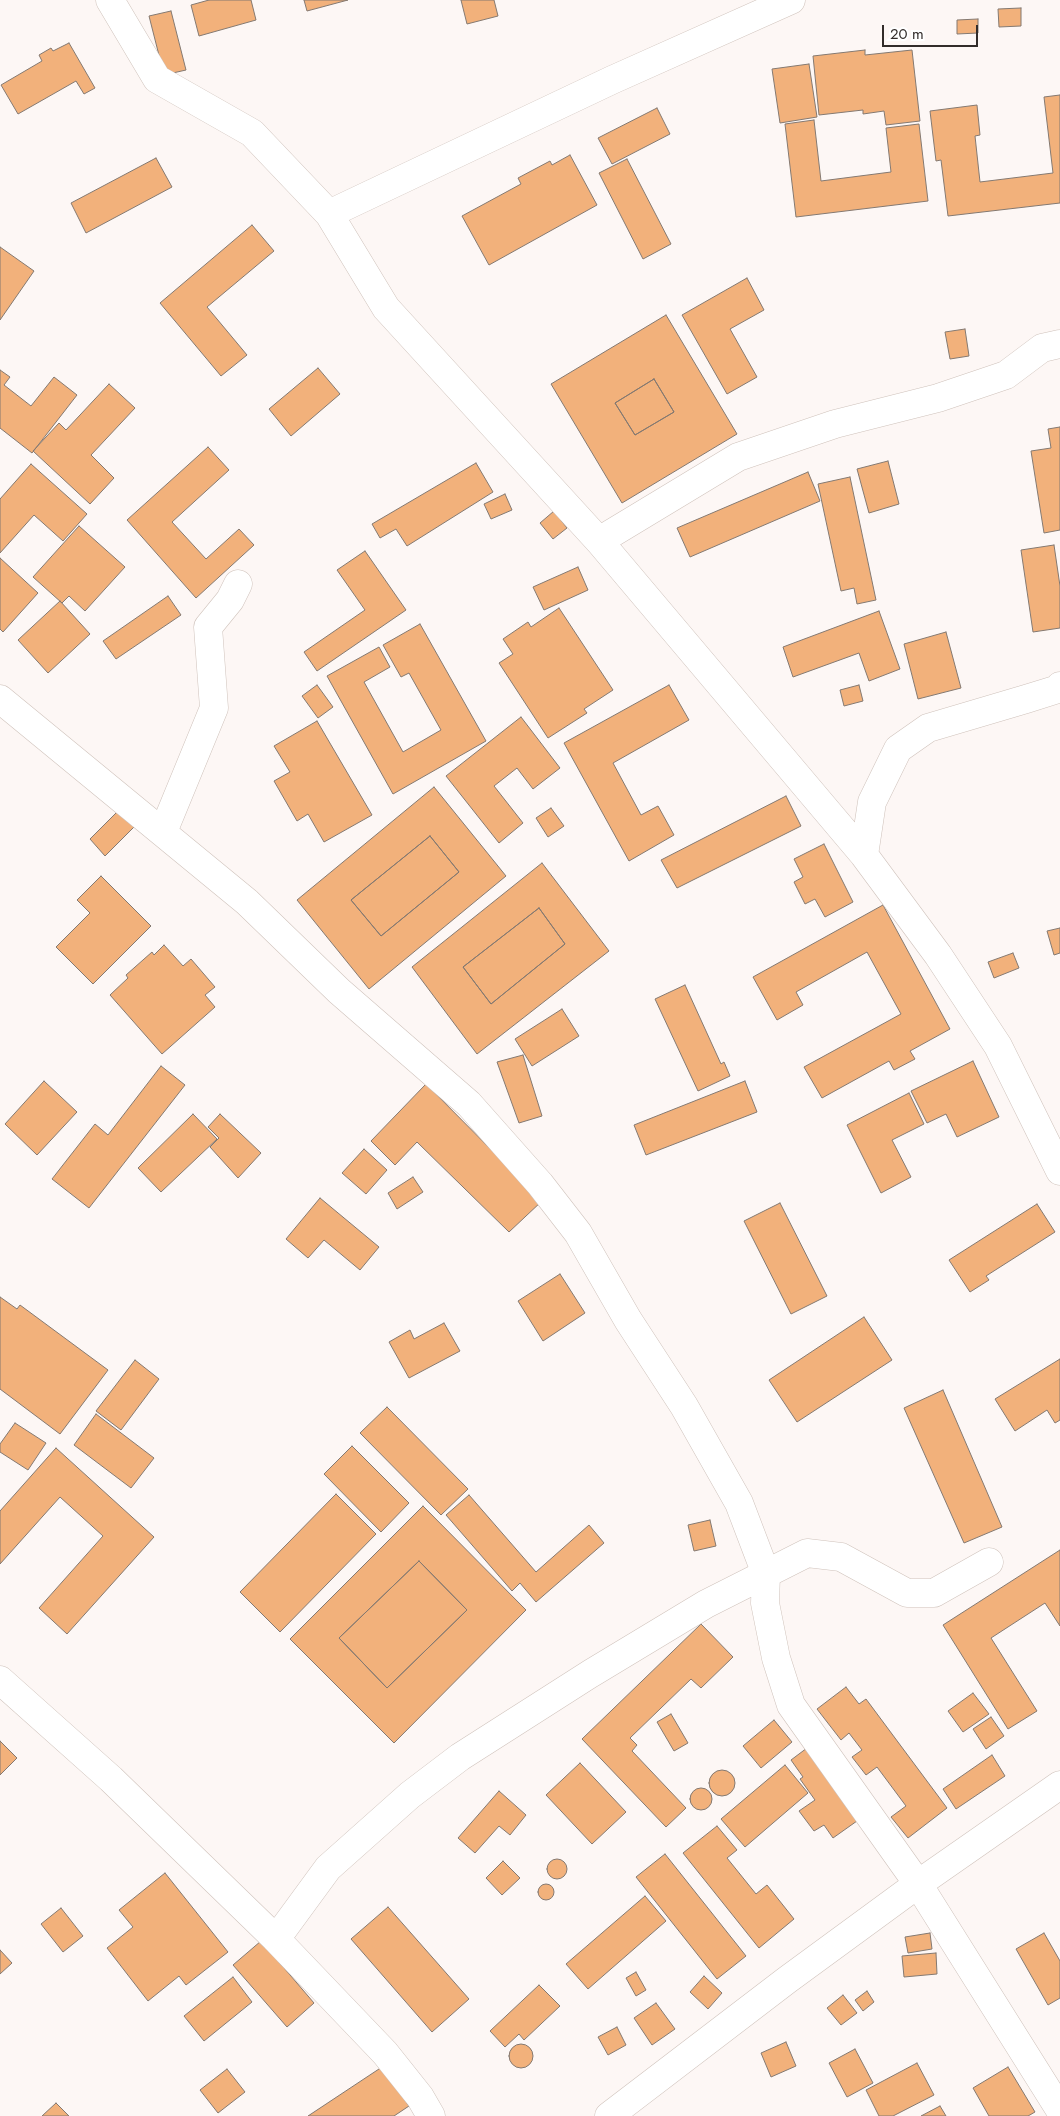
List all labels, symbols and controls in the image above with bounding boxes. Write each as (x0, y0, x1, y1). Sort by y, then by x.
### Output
scale bar (885, 15, 981, 47)
text: 20 m (890, 23, 924, 45)

